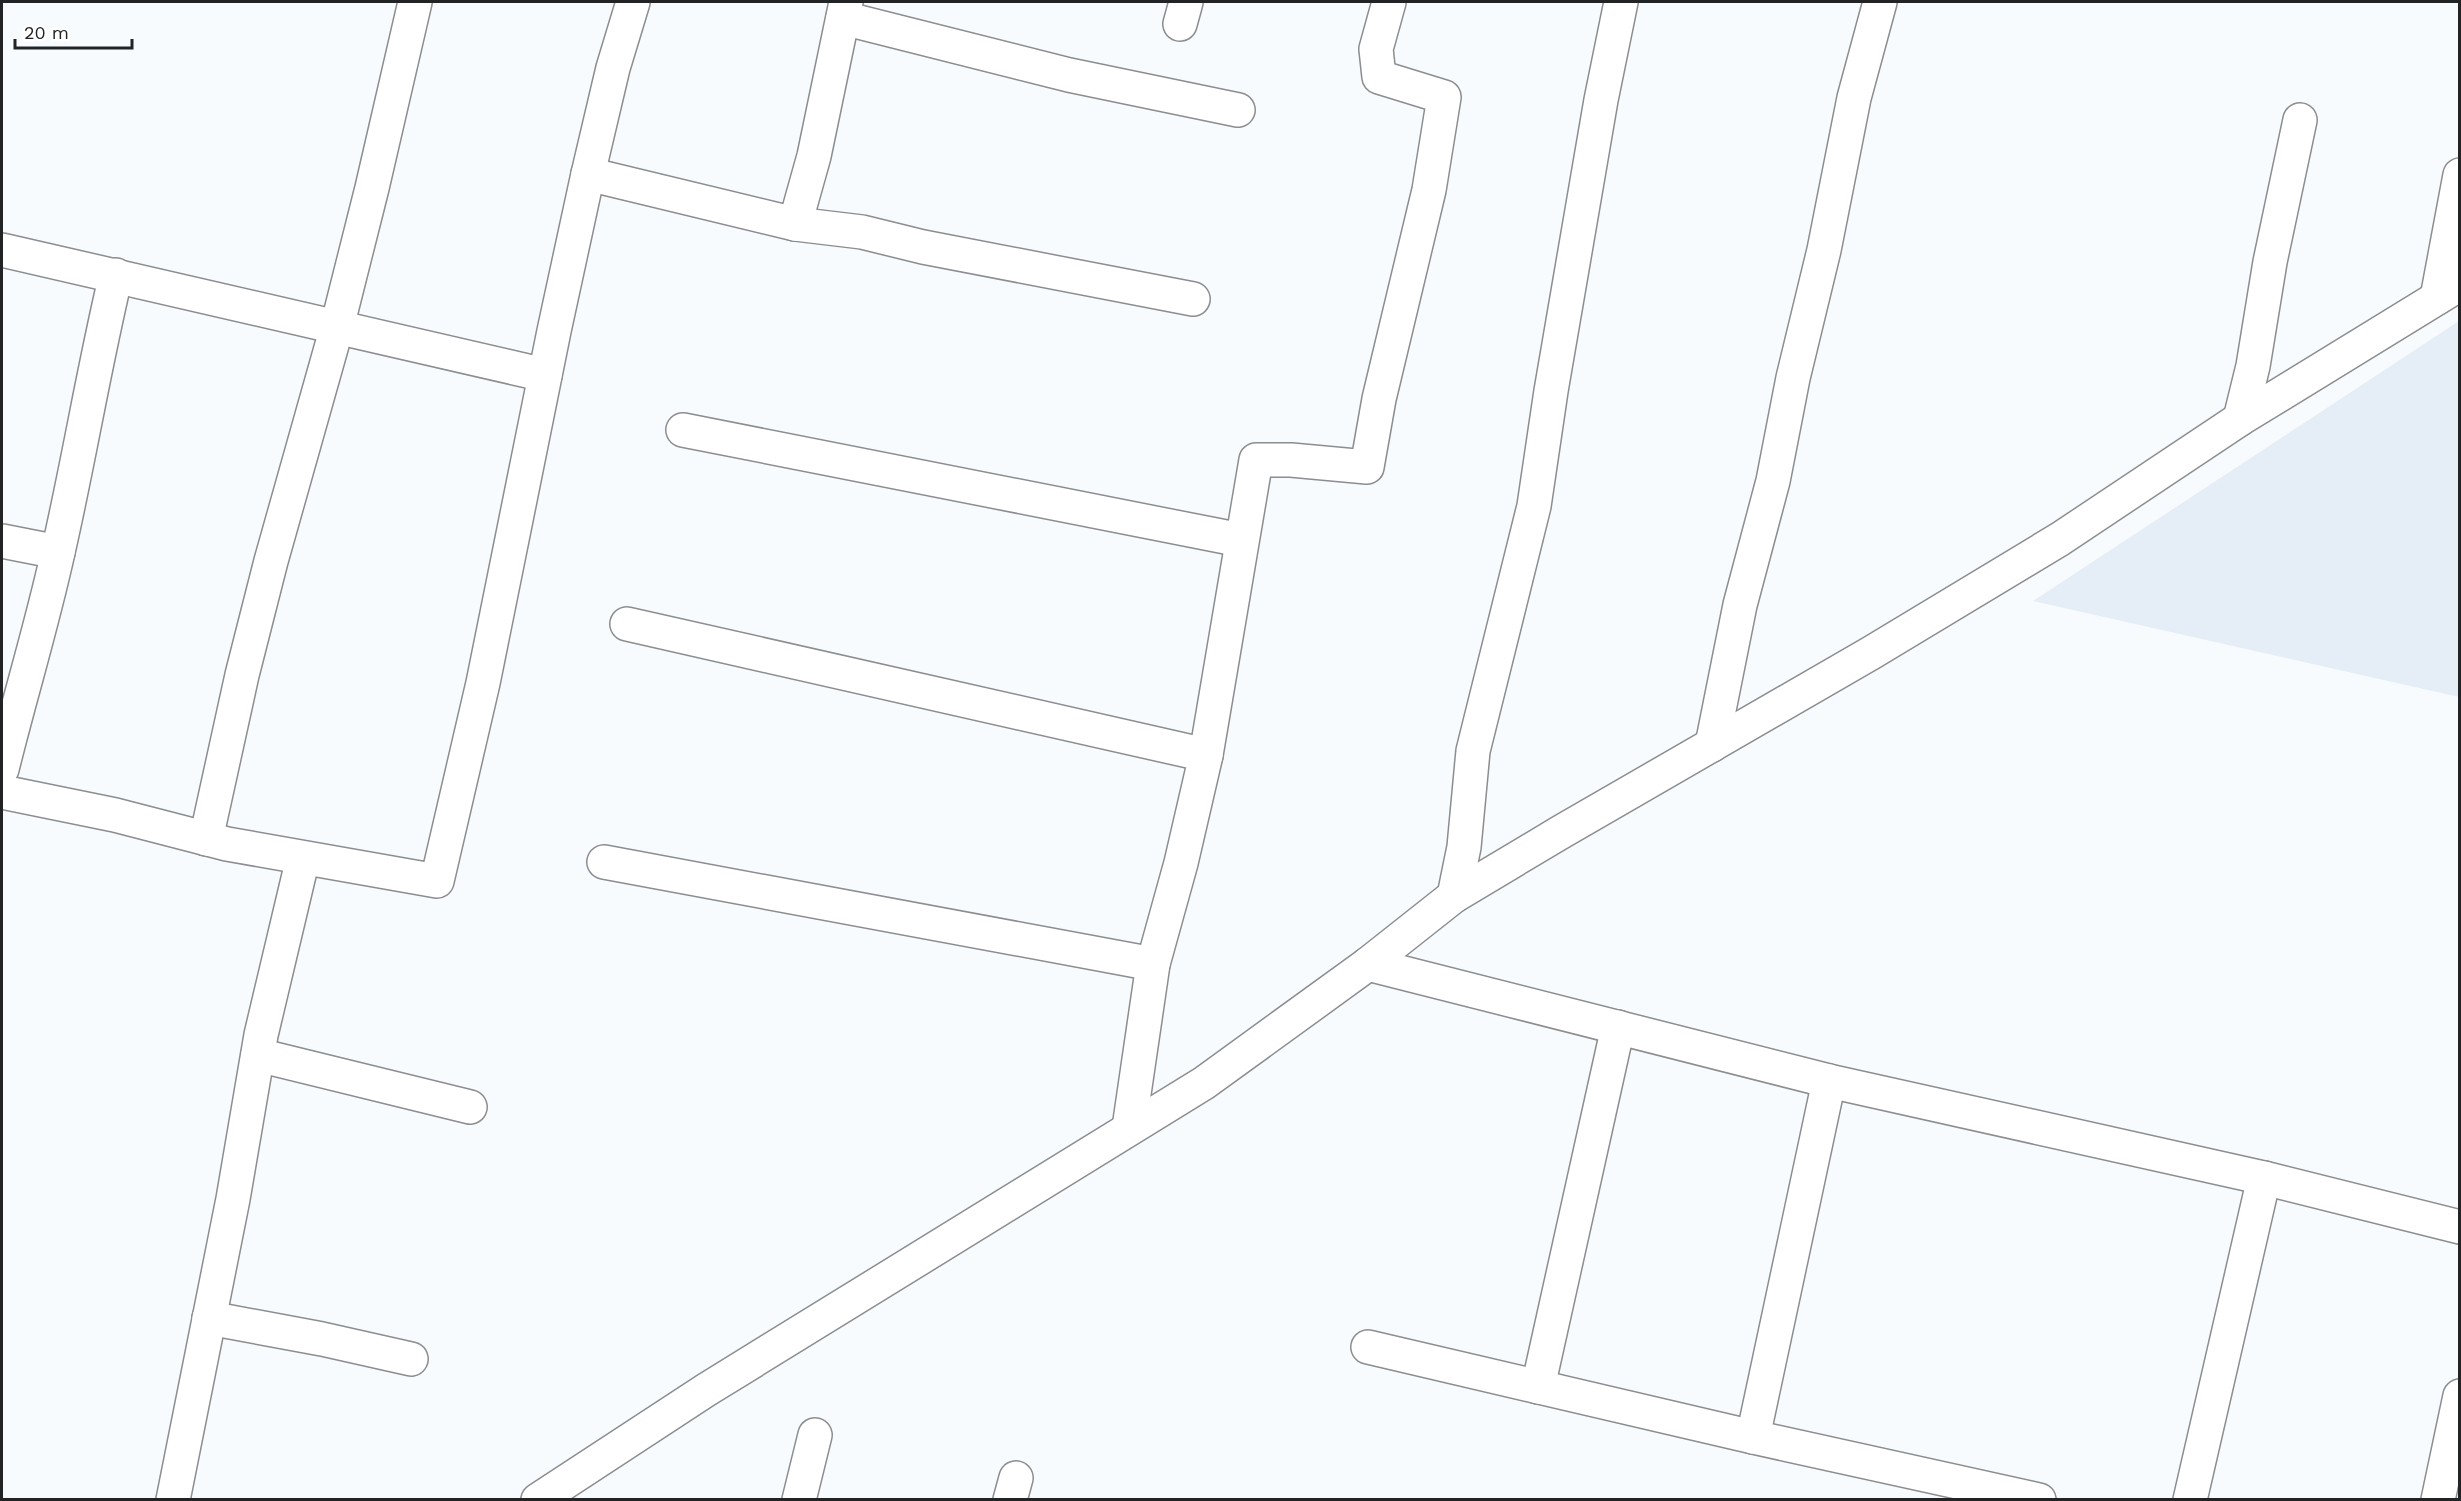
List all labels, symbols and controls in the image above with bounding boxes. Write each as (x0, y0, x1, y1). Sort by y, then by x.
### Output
scale bar (15, 12, 132, 50)
text: 20 m (24, 22, 69, 43)

